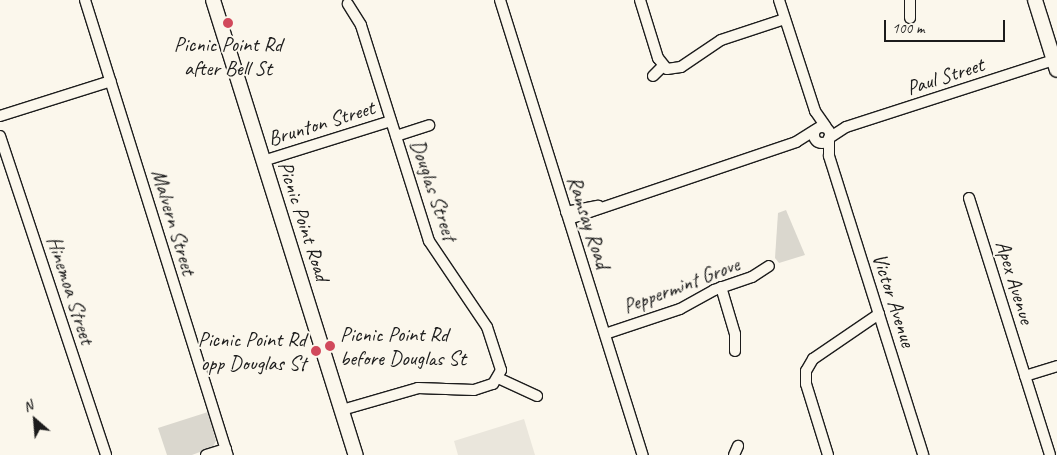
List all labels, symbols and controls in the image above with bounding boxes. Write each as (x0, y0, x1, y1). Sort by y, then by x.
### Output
scale bar (887, 10, 1008, 42)
marker: Picnic Point Rd after Bell St (222, 17, 234, 29)
text: 100 m (892, 19, 924, 38)
place label: Picnic Point Rd after Bell St (174, 31, 282, 81)
street label: Paul Street (903, 52, 987, 100)
street label: Brunton Street (265, 95, 377, 151)
street label: Douglas Street (405, 136, 463, 244)
street label: Picnic Point Road (273, 158, 335, 284)
street label: Malvern Street (146, 166, 202, 278)
street label: Ramsay Road (562, 173, 616, 271)
street label: Hinemoa Street (42, 233, 100, 347)
street label: Apex Avenue (990, 237, 1040, 327)
street label: Victor Avenue (867, 250, 921, 350)
street label: Peppermint Grove (619, 251, 743, 319)
place label: Picnic Point Rd before Douglas St (340, 321, 466, 371)
place label: Picnic Point Rd opp Douglas St (197, 326, 306, 376)
marker: Picnic Point Rd before Douglas St (324, 340, 336, 352)
marker: Picnic Point Rd opp Douglas St (310, 345, 322, 357)
north arrow (10, 395, 60, 445)
text: N (20, 397, 36, 416)

